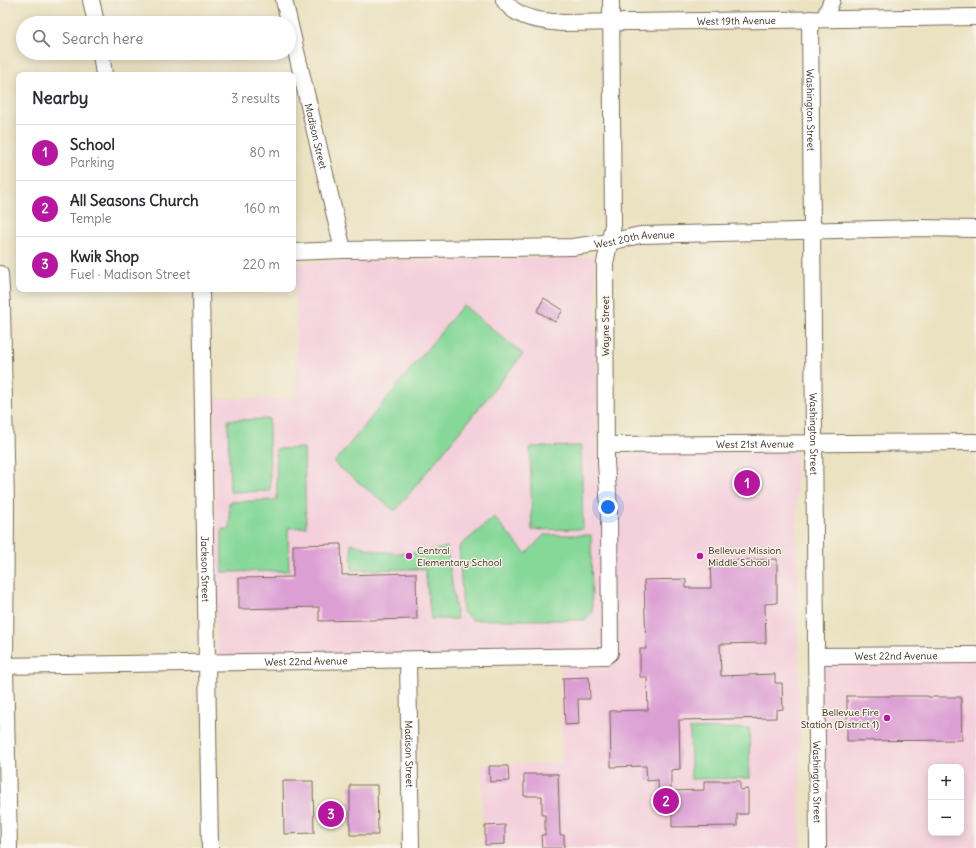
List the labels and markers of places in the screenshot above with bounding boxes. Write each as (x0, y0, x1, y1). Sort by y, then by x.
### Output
pin: 1 (734, 468, 760, 498)
place label: Central Elementary School (417, 544, 502, 569)
place label: Bellevue Mission Middle School (708, 544, 781, 569)
marker: Central Elementary School (404, 551, 414, 561)
marker: Bellevue Mission Middle School (695, 551, 705, 561)
place label: Bellevue Fire Station (District 1) (801, 706, 879, 731)
marker: Bellevue Fire Station (District 1) (882, 713, 892, 723)
pin: 2 (653, 786, 679, 816)
pin: 3 (318, 799, 344, 829)

